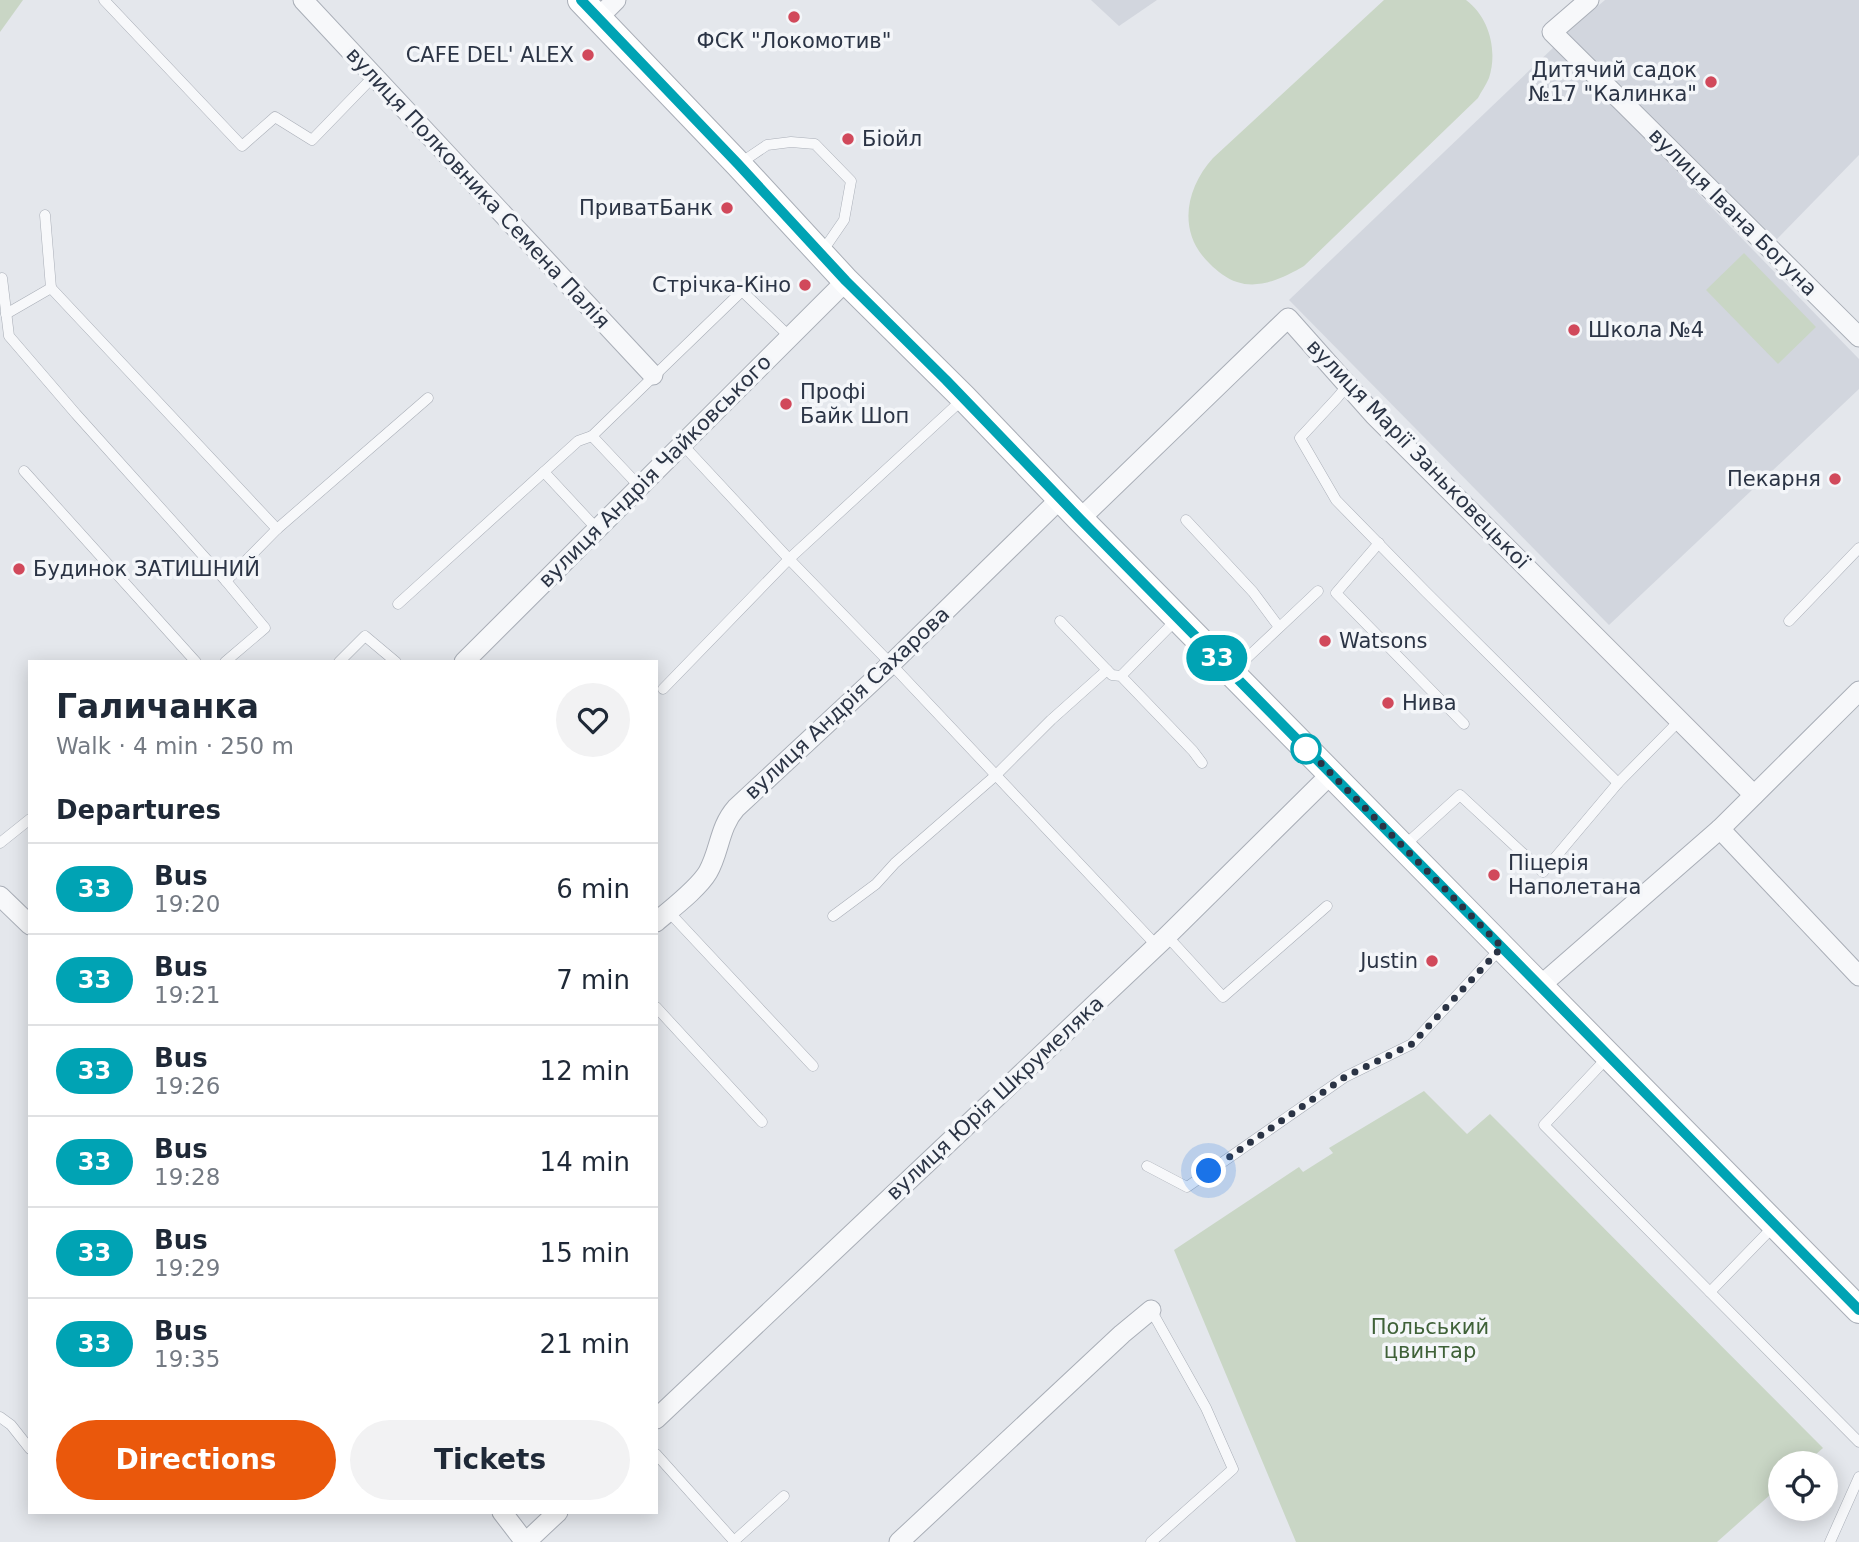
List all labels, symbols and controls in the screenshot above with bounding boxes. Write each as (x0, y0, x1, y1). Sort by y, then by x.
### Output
marker: ФСК "Локомотив" (786, 9, 802, 25)
place label: ФСК "Локомотив" (697, 29, 891, 53)
street label: вулиця Полковника Семена Палія (341, 43, 615, 333)
place label: CAFE DEL' ALEX (406, 43, 574, 67)
marker: CAFE DEL' ALEX (580, 47, 596, 63)
place label: Дитячий садок №17 "Калинка" (1528, 58, 1697, 106)
marker: Дитячий садок №17 "Калинка" (1703, 74, 1719, 90)
street label: вулиця Івана Богуна (1644, 123, 1822, 301)
place label: Біойл (862, 127, 922, 151)
marker: Біойл (840, 131, 856, 147)
place label: ПриватБанк (579, 196, 713, 220)
marker: ПриватБанк (719, 200, 735, 216)
place label: Стрічка-Кіно (652, 273, 791, 297)
marker: Стрічка-Кіно (797, 277, 813, 293)
place label: Школа №4 (1588, 318, 1704, 342)
marker: Школа №4 (1566, 322, 1582, 338)
street label: вулиця Марії Заньковецької (1302, 334, 1534, 574)
street label: вулиця Андрія Чайковського (534, 350, 776, 592)
place label: Профі Байк Шоп (800, 380, 909, 428)
marker: Профі Байк Шоп (778, 396, 794, 412)
place label: Пекарня (1727, 467, 1821, 491)
marker: Пекарня (1827, 471, 1843, 487)
place label: Будинок ЗАТИШНИЙ (33, 556, 260, 581)
marker: Будинок ЗАТИШНИЙ (11, 561, 27, 577)
street label: вулиця Андрія Сахарова (740, 602, 954, 804)
place label: Watsons (1339, 629, 1428, 653)
marker: Watsons (1317, 633, 1333, 649)
line badge: 33 (1186, 635, 1248, 681)
text: 33 (1200, 644, 1234, 672)
button: heart (556, 683, 630, 757)
text: Галичанка (56, 687, 259, 726)
place label: Нива (1402, 691, 1457, 715)
marker: Нива (1380, 695, 1396, 711)
text: Walk · 4 min · 250 m (56, 733, 294, 759)
unlabelled marker (1291, 734, 1321, 764)
text: Departures (56, 795, 221, 825)
place label: Піцерія Наполетана (1508, 851, 1641, 899)
text: Bus (154, 861, 208, 891)
marker: Піцерія Наполетана (1486, 867, 1502, 883)
text: 6 min (556, 874, 630, 904)
text: 33 (78, 875, 111, 903)
text: 19:20 (154, 891, 220, 917)
place label: Justin (1358, 949, 1418, 973)
text: Bus (154, 952, 208, 982)
marker: Justin (1424, 953, 1440, 969)
text: 7 min (556, 965, 630, 995)
text: 33 (78, 966, 111, 994)
text: 19:21 (154, 982, 220, 1008)
street label: вулиця Юрія Шкрумеляка (882, 991, 1108, 1205)
text: Bus (154, 1043, 208, 1073)
text: 12 min (540, 1056, 630, 1086)
text: 33 (78, 1057, 111, 1085)
text: 19:26 (154, 1073, 220, 1099)
text: Bus (154, 1134, 208, 1164)
text: 14 min (540, 1147, 630, 1177)
text: 33 (78, 1148, 111, 1176)
your location (1191, 1153, 1226, 1188)
text: 19:28 (154, 1164, 220, 1190)
text: Bus (154, 1225, 208, 1255)
text: 15 min (540, 1238, 630, 1268)
text: 33 (78, 1239, 111, 1267)
text: 19:29 (154, 1255, 220, 1281)
park label: Польський цвинтар (1371, 1315, 1489, 1363)
text: Bus (154, 1316, 208, 1346)
text: 21 min (540, 1329, 630, 1359)
text: 33 (78, 1330, 111, 1358)
text: 19:35 (154, 1346, 220, 1372)
button: Directions (56, 1420, 336, 1500)
button: Tickets (350, 1420, 630, 1500)
map controls (1768, 1451, 1838, 1521)
button: locate (1768, 1451, 1838, 1521)

